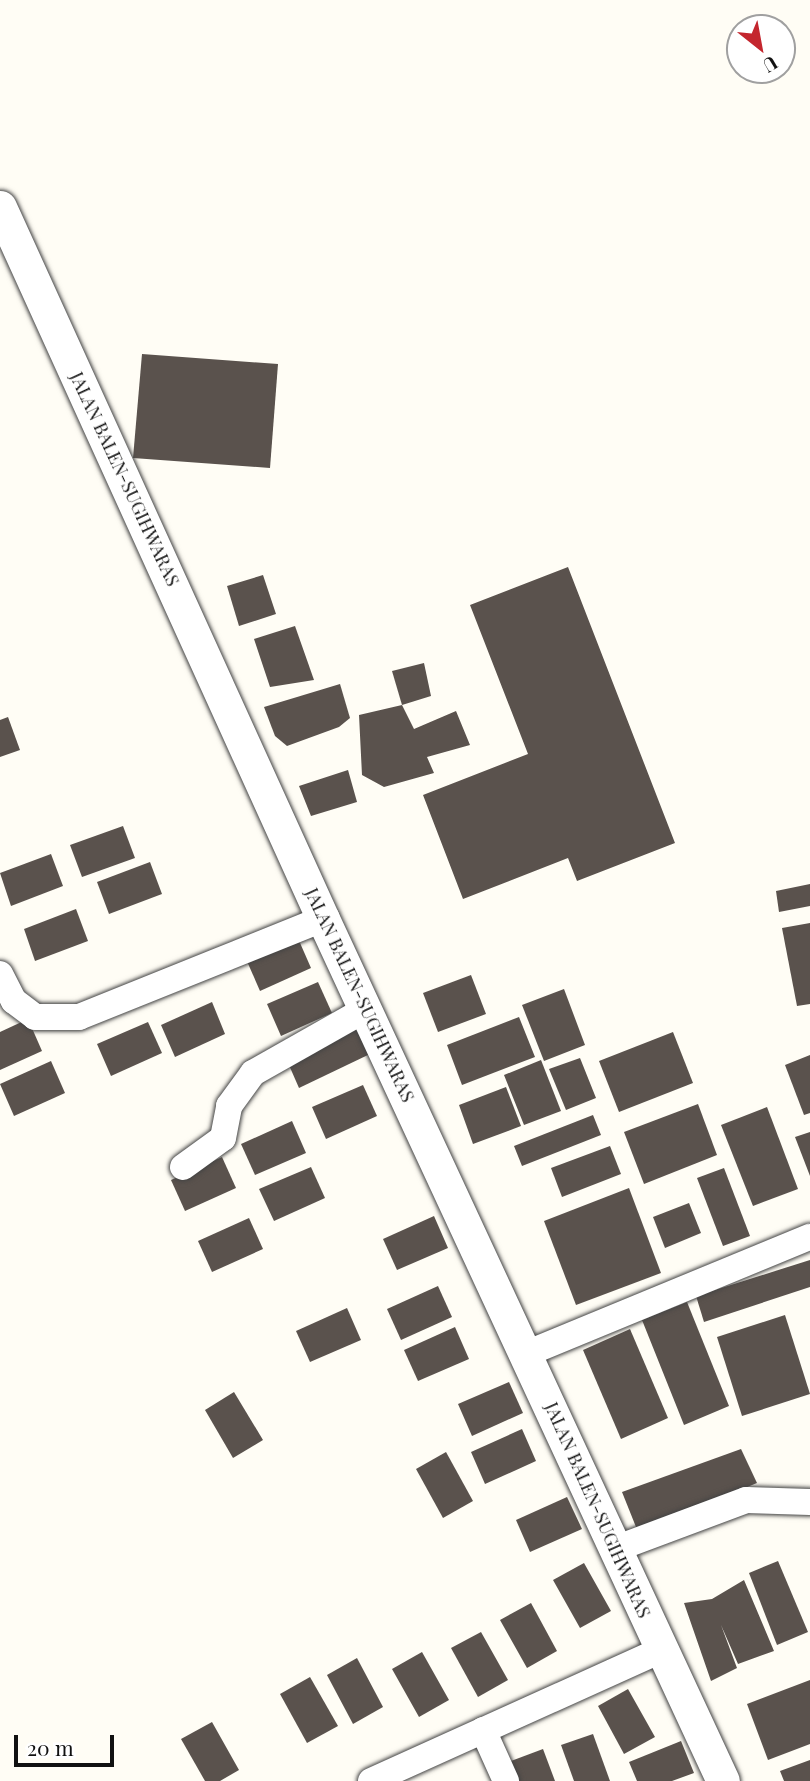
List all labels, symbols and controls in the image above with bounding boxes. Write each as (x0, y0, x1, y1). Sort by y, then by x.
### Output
north arrow (726, 14, 796, 84)
text: U (758, 51, 783, 80)
street label: JALAN BALEN-SUGIHWARAS (66, 369, 184, 589)
street label: JALAN BALEN-SUGIHWARAS (301, 885, 419, 1105)
street label: JALAN BALEN-SUGIHWARAS (541, 1399, 655, 1621)
scale bar (18, 1722, 117, 1766)
text: 20 m (27, 1733, 74, 1761)

